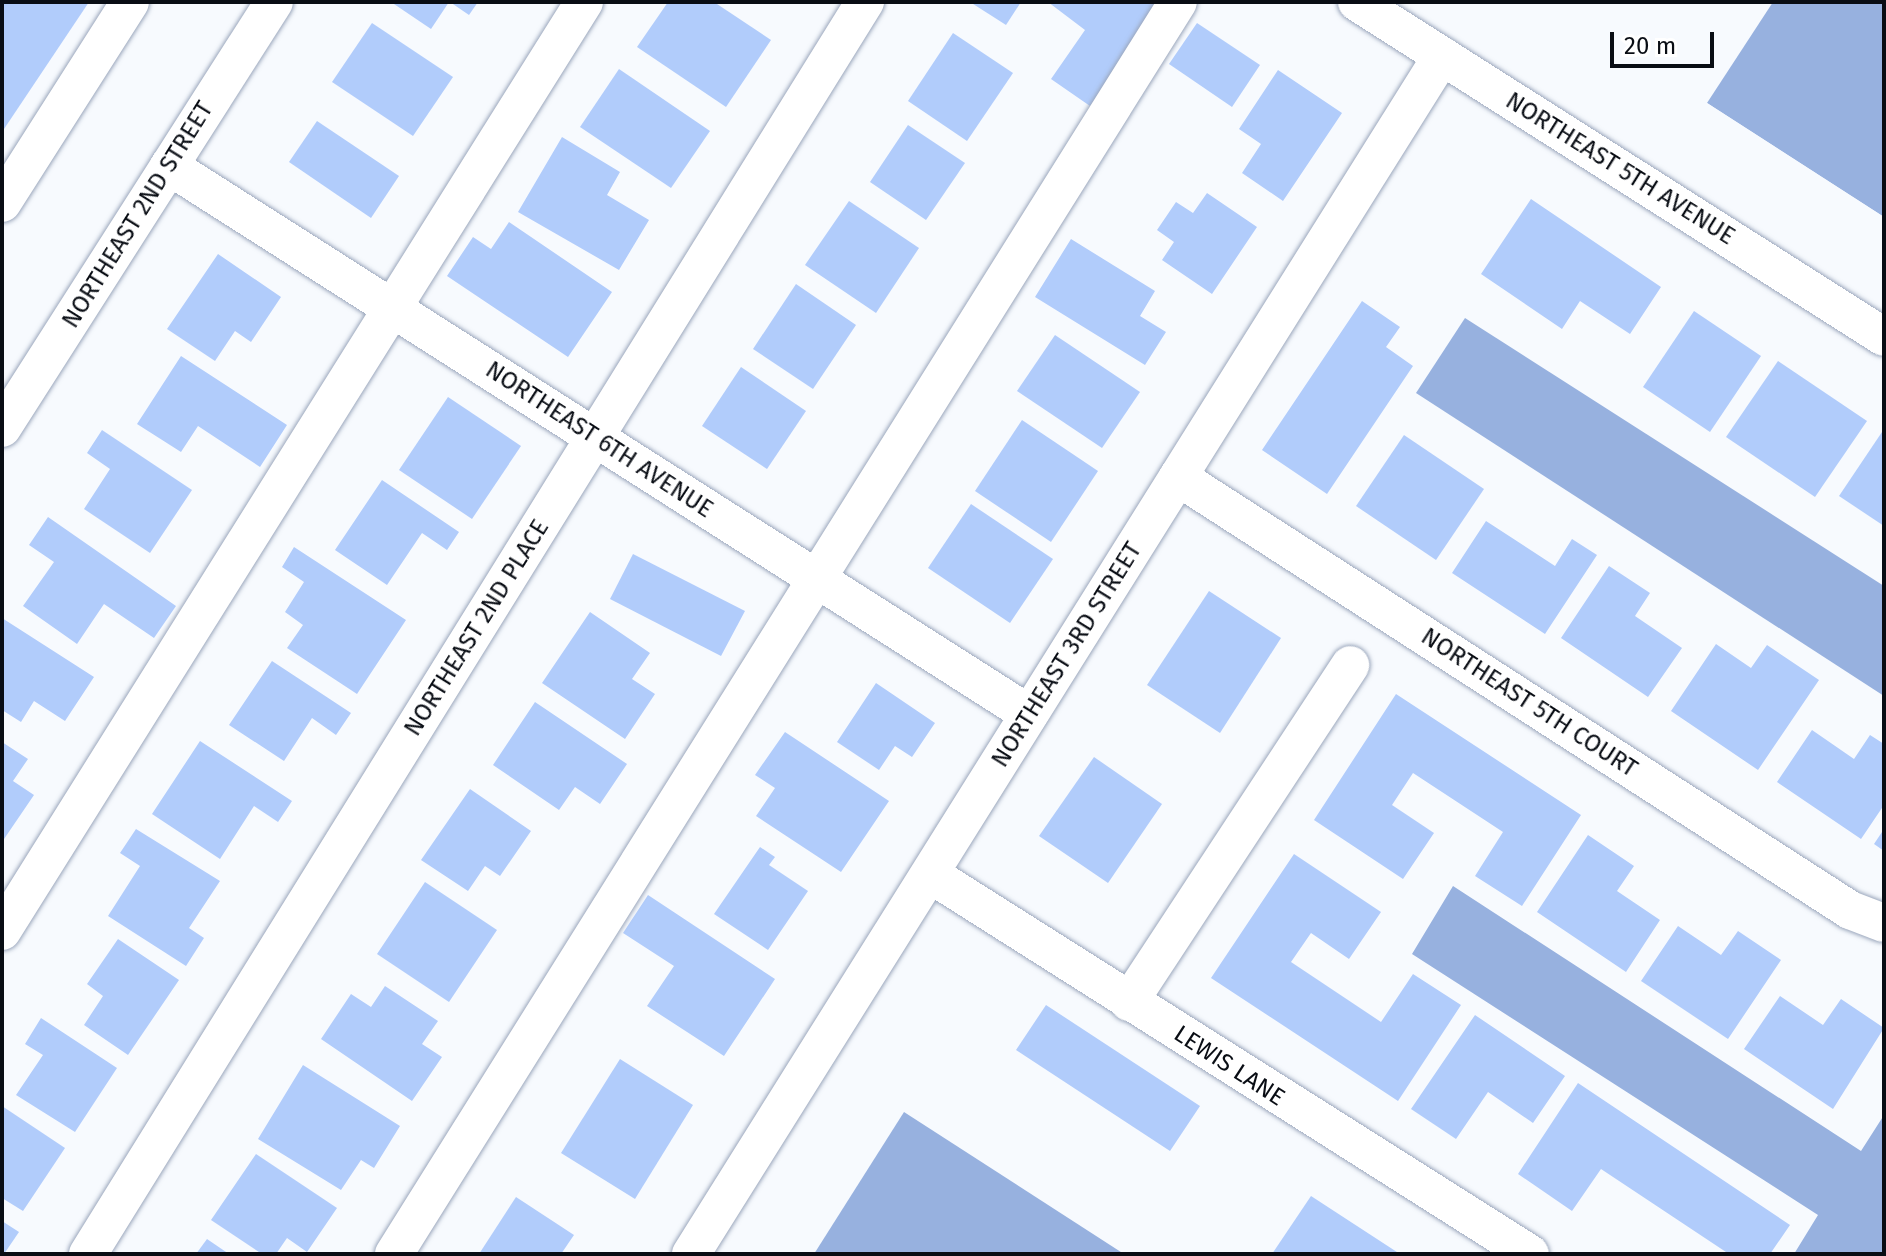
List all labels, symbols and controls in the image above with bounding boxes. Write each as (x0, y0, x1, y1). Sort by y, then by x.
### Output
scale bar (1614, 16, 1718, 66)
text: 20 m (1624, 32, 1676, 60)
street label: NORTHEAST 5TH AVENUE (1500, 87, 1740, 251)
street label: NORTHEAST 2ND STREET (57, 97, 219, 333)
street label: NORTHEAST 6TH AVENUE (480, 356, 718, 524)
street label: NORTHEAST 2ND PLACE (399, 515, 555, 741)
street label: NORTHEAST 3RD STREET (986, 537, 1148, 773)
street label: NORTHEAST 5TH COURT (1416, 622, 1642, 784)
street label: LEWIS LANE (1168, 1020, 1290, 1112)

